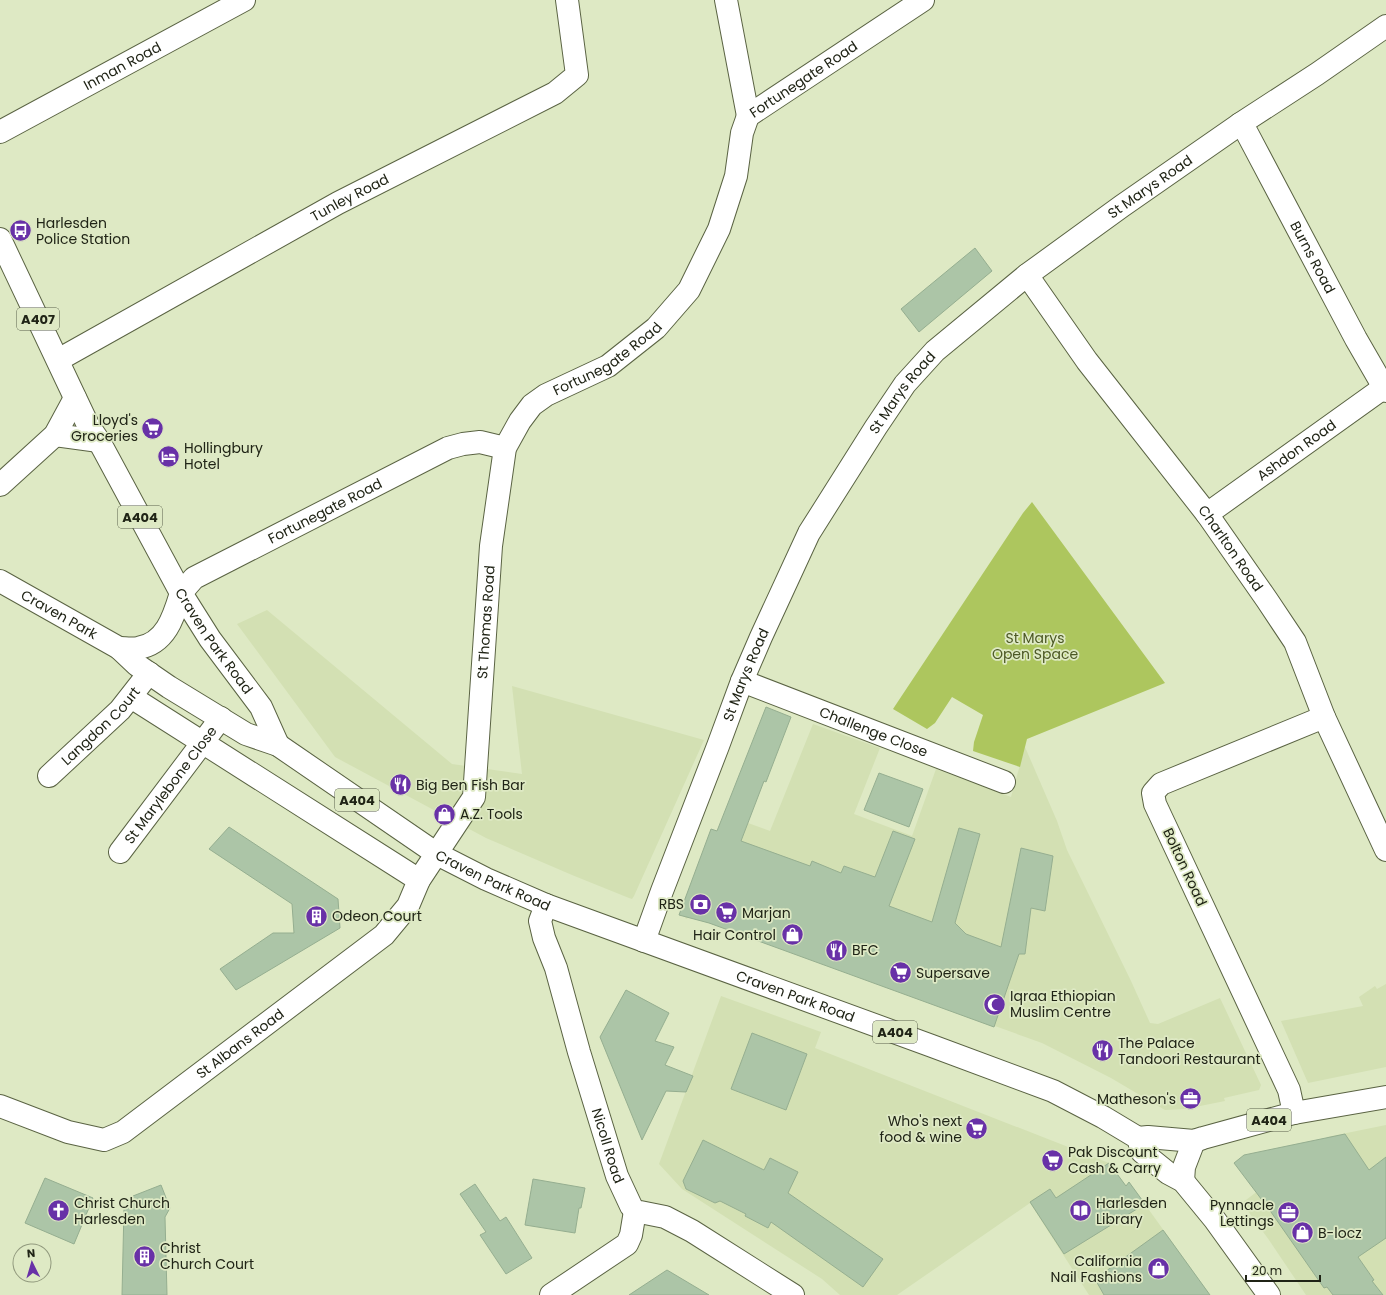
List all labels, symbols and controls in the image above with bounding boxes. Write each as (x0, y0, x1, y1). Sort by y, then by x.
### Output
street label: Fortunegate Road (745, 36, 861, 122)
street label: Inman Road (80, 37, 165, 95)
street label: St Marys Road (1104, 150, 1196, 223)
street label: Tunley Road (307, 169, 392, 226)
place label: Harlesden Police Station (36, 213, 130, 249)
bus stop icon: Harlesden Police Station (8, 218, 34, 244)
street label: Burns Road (1285, 218, 1340, 297)
road number: A407 (17, 308, 59, 330)
street label: Fortunegate Road (550, 318, 667, 400)
street label: St Marys Road (864, 347, 940, 438)
place label: Lloyd's Groceries (71, 410, 138, 446)
supermarket icon: Lloyd's Groceries (140, 415, 166, 441)
street label: Ashdon Road (1253, 415, 1340, 485)
place label: Hollingbury Hotel (184, 438, 263, 474)
hotel icon: Hollingbury Hotel (155, 443, 181, 469)
street label: Fortunegate Road (264, 473, 386, 549)
street label: Charlton Road (1194, 501, 1268, 595)
road number: A404 (118, 506, 162, 528)
street label: St Thomas Road (472, 565, 500, 680)
street label: Craven Park Road (170, 584, 258, 698)
street label: Craven Park (17, 585, 102, 644)
street label: St Marys Road (718, 625, 774, 724)
park label: St Marys Open Space (992, 628, 1078, 664)
street label: Langdon Court (57, 682, 145, 770)
street label: Challenge Close (816, 702, 931, 762)
street label: St Marylebone Close (120, 722, 222, 848)
restaurant icon: Big Ben Fish Bar (388, 772, 414, 798)
place label: Big Ben Fish Bar (416, 775, 525, 795)
road number: A404 (335, 789, 379, 811)
shop icon: A.Z. Tools (432, 801, 458, 827)
place label: A.Z. Tools (460, 804, 523, 824)
street label: Bolton Road (1158, 825, 1212, 909)
street label: Craven Park Road (432, 845, 554, 916)
bank icon: RBS (687, 891, 713, 917)
place label: RBS (659, 894, 684, 914)
supermarket icon: Marjan (714, 900, 740, 926)
building icon: Odeon Court (303, 903, 329, 929)
place label: Marjan (742, 903, 791, 923)
place label: Odeon Court (332, 906, 422, 926)
shop icon: Hair Control (779, 922, 805, 948)
place label: Hair Control (693, 925, 776, 945)
restaurant icon: BFC (823, 937, 849, 963)
place label: BFC (852, 940, 878, 960)
supermarket icon: Supersave (888, 960, 914, 986)
place label: Supersave (916, 963, 990, 983)
street label: Craven Park Road (733, 965, 858, 1027)
place label: Iqraa Ethiopian Muslim Centre (1010, 986, 1116, 1022)
mosque icon: Iqraa Ethiopian Muslim Centre (982, 991, 1008, 1017)
street label: St Albans Road (192, 1004, 288, 1083)
road number: A404 (873, 1021, 917, 1043)
place label: The Palace Tandoori Restaurant (1118, 1033, 1261, 1069)
restaurant icon: The Palace Tandoori Restaurant (1089, 1038, 1115, 1064)
office icon: Matheson's (1178, 1086, 1204, 1112)
place label: Matheson's (1097, 1089, 1176, 1109)
street label: Nicoll Road (587, 1106, 629, 1187)
road number: A404 (1247, 1109, 1291, 1131)
place label: Who's next food & wine (880, 1111, 962, 1147)
supermarket icon: Who's next food & wine (964, 1116, 990, 1142)
place label: Pak Discount Cash & Carry (1068, 1142, 1161, 1178)
supermarket icon: Pak Discount Cash & Carry (1040, 1147, 1066, 1173)
place label: Christ Church Harlesden (74, 1193, 170, 1229)
place label: Harlesden Library (1096, 1193, 1167, 1229)
place label: Pynnacle Lettings (1210, 1195, 1274, 1231)
church icon: Christ Church Harlesden (46, 1198, 72, 1224)
library icon: Harlesden Library (1067, 1198, 1093, 1224)
office icon: Pynnacle Lettings (1276, 1200, 1302, 1226)
shop icon: B-locz (1290, 1220, 1316, 1246)
place label: B-locz (1318, 1223, 1362, 1243)
place label: Christ Church Court (160, 1238, 254, 1274)
north arrow (12, 1243, 52, 1283)
building icon: Christ Church Court (132, 1243, 158, 1269)
text: N (26, 1245, 36, 1261)
place label: California Nail Fashions (1051, 1251, 1142, 1287)
shop icon: California Nail Fashions (1145, 1256, 1171, 1282)
scale bar (1246, 1257, 1320, 1283)
text: 20 m (1252, 1262, 1282, 1279)

